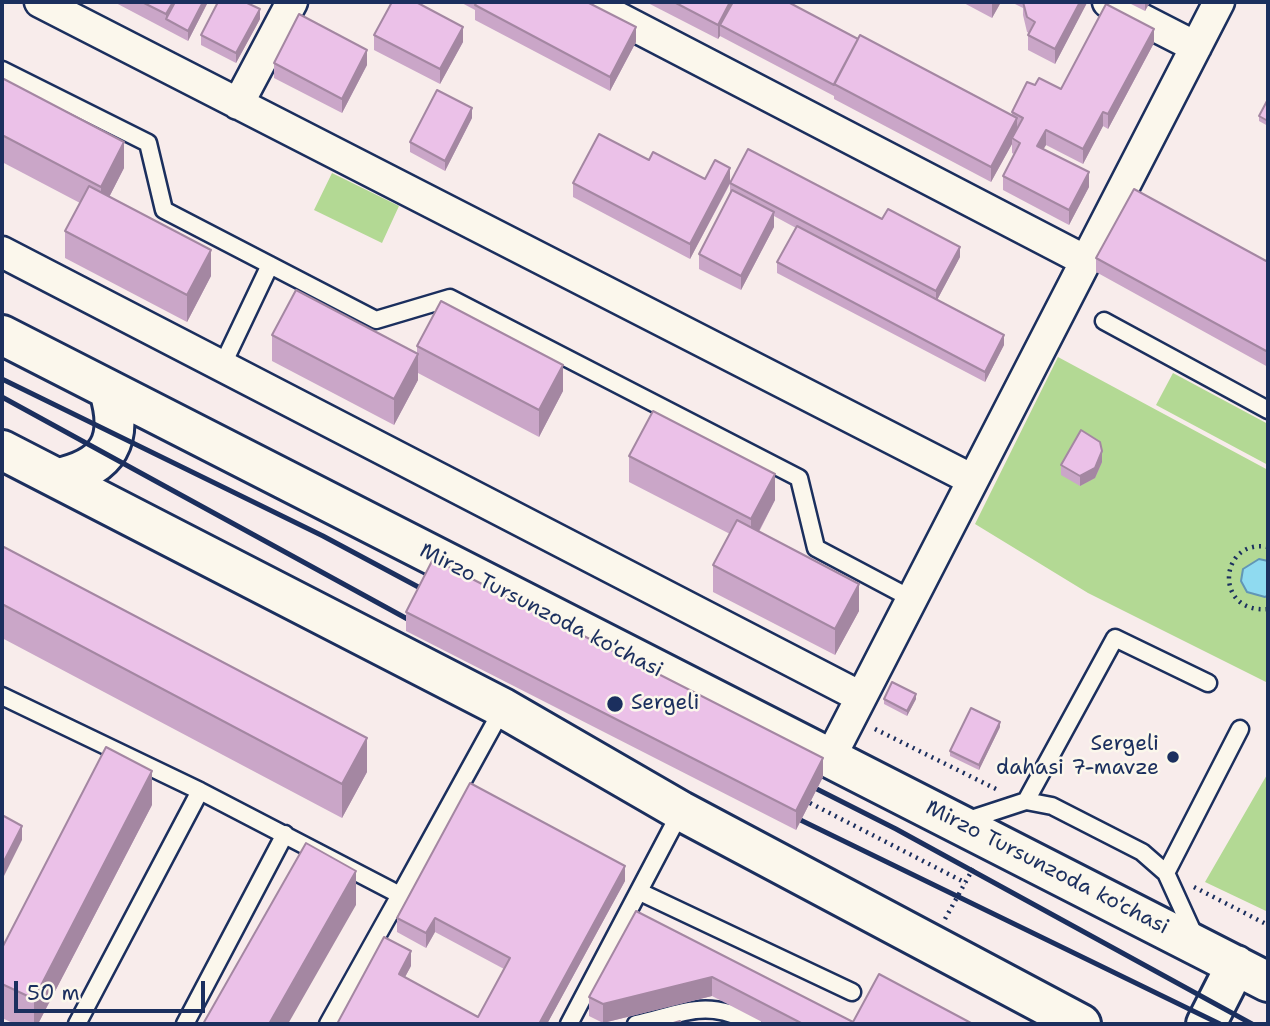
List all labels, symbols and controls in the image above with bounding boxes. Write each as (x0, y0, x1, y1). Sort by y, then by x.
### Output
street label: Mirzo Tursunzoda ko'chasi (415, 539, 667, 683)
place label: Sergeli (631, 691, 699, 717)
marker: Sergeli (605, 694, 625, 714)
place label: Sergeli dahasi 7-mavze (996, 732, 1159, 782)
marker: Sergeli dahasi 7-mavze (1165, 749, 1181, 765)
street label: Mirzo Tursunzoda ko'chasi (921, 796, 1173, 940)
scale bar (18, 967, 208, 1011)
text: 50 m (27, 979, 80, 1007)

